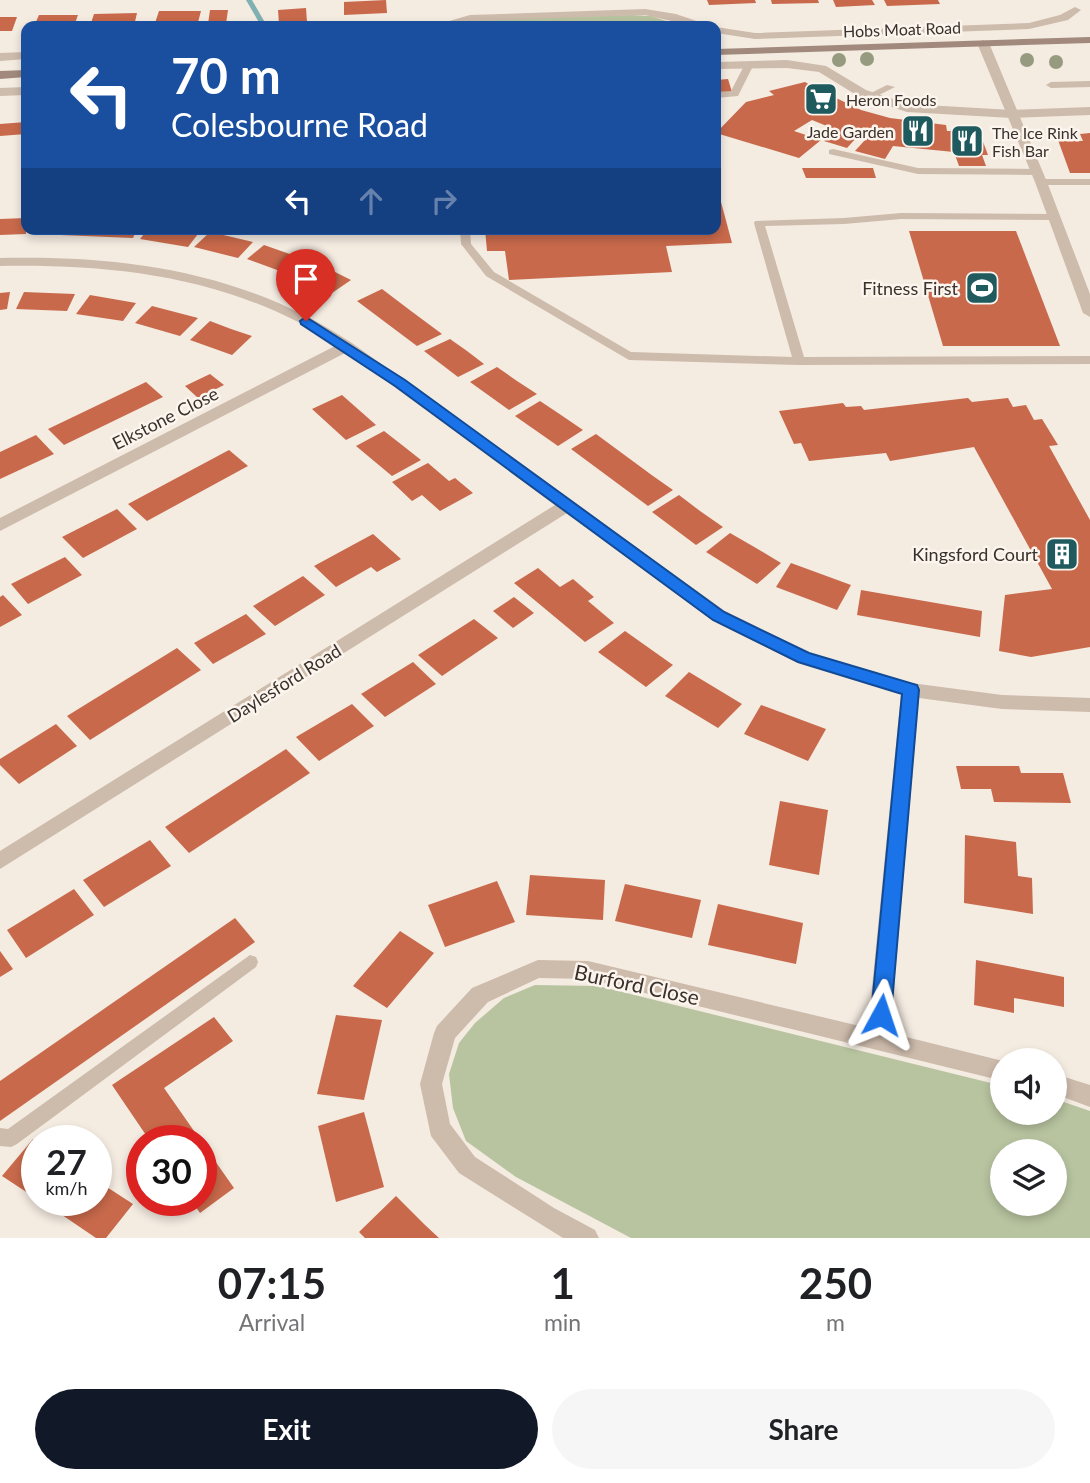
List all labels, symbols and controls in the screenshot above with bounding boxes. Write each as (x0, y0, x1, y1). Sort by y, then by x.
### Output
street label: Hobs Moat Road (843, 17, 961, 41)
text: 70 m (171, 46, 281, 104)
icon: left (56, 49, 147, 140)
supermarket icon: Heron Foods (802, 80, 840, 118)
place label: Heron Foods (846, 90, 936, 109)
text: Colesbourne Road (171, 105, 428, 144)
restaurant icon: Jade Garden (899, 112, 937, 150)
place label: Jade Garden (807, 122, 894, 141)
restaurant icon: The Ice Rink Fish Bar (948, 122, 986, 160)
place label: The Ice Rink Fish Bar (992, 123, 1079, 160)
icon: left (279, 182, 317, 220)
icon: ahead (352, 182, 390, 220)
icon: right (425, 182, 463, 220)
pin (276, 249, 336, 321)
icon: arrive (287, 260, 325, 298)
sports icon: Fitness First (963, 269, 1001, 307)
place label: Fitness First (862, 277, 959, 299)
street label: Elkstone Close (108, 382, 222, 454)
building icon: Kingsford Court (1043, 535, 1081, 573)
place label: Kingsford Court (912, 543, 1039, 565)
street label: Daylesford Road (223, 639, 345, 727)
street label: Burford Close (572, 959, 702, 1009)
position arrow (844, 978, 918, 1052)
map controls (990, 1048, 1067, 1216)
button: sound (990, 1048, 1067, 1125)
speed limit sign: 30 (126, 1125, 217, 1216)
button: layers (990, 1139, 1067, 1216)
text: 27 (46, 1140, 87, 1182)
text: km/h (45, 1177, 88, 1199)
text: 07:15 (218, 1258, 326, 1308)
text: 1 (550, 1258, 575, 1308)
text: 250 (799, 1258, 872, 1308)
text: Arrival (239, 1308, 305, 1336)
text: min (544, 1308, 581, 1336)
text: m (826, 1308, 845, 1336)
button: Exit (35, 1389, 538, 1469)
button: Share (552, 1389, 1055, 1469)

